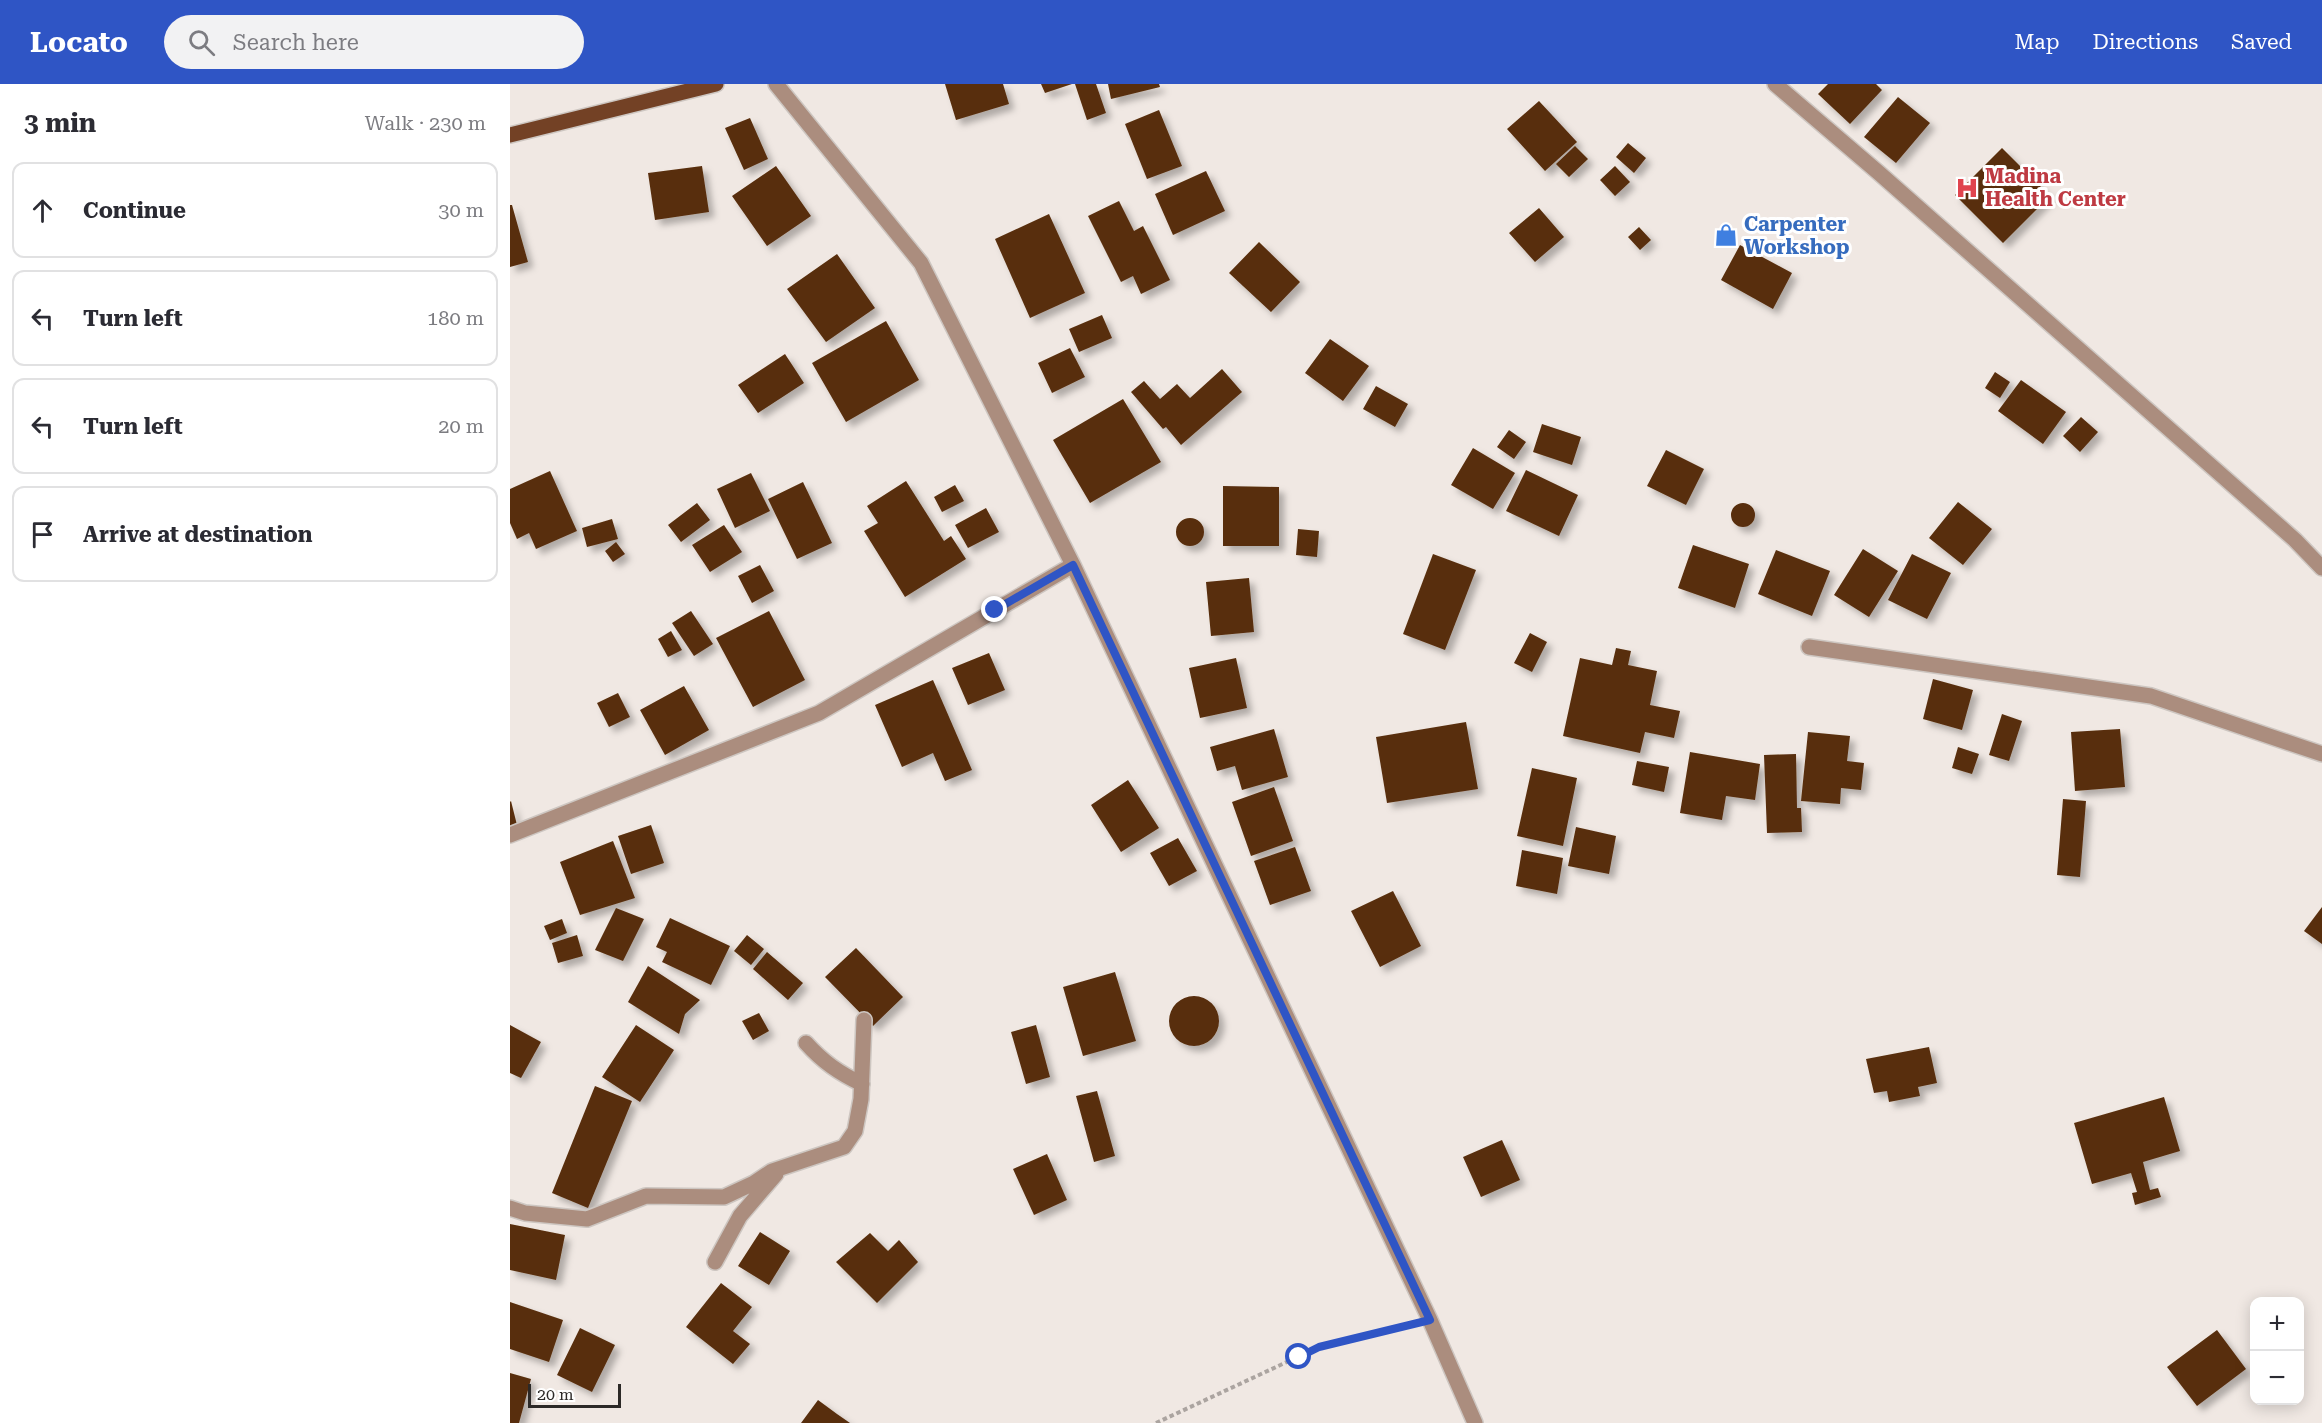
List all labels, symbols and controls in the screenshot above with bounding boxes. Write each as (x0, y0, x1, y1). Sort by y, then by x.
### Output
search box (164, 15, 584, 69)
text: Locato (30, 26, 128, 59)
icon: search (185, 26, 218, 59)
text: Search here (233, 30, 359, 55)
text: Map (2015, 30, 2059, 54)
text: Directions (2092, 30, 2198, 54)
text: Saved (2231, 30, 2292, 54)
text: 3 min (24, 108, 96, 138)
text: Walk · 230 m (365, 111, 486, 135)
place label: Madina Health Center (1985, 164, 2126, 211)
hospital icon: Madina Health Center (1954, 175, 1980, 201)
icon: ahead (26, 194, 59, 227)
text: Continue (83, 198, 186, 223)
text: 30 m (438, 198, 484, 222)
place label: Carpenter Workshop (1744, 212, 1849, 259)
shop icon: Carpenter Workshop (1713, 222, 1739, 248)
icon: left (26, 302, 59, 335)
text: Turn left (83, 306, 183, 331)
text: 180 m (427, 306, 484, 330)
icon: left (26, 410, 59, 443)
text: Turn left (83, 414, 183, 439)
text: 20 m (438, 414, 484, 438)
icon: arrive (26, 518, 59, 551)
text: Arrive at destination (83, 522, 312, 547)
route end (981, 596, 1007, 622)
map controls (2250, 1297, 2304, 1405)
button: + (2250, 1297, 2304, 1351)
route start (1285, 1343, 1311, 1369)
button: − (2250, 1351, 2304, 1405)
scale bar (528, 1381, 621, 1408)
text: 20 m (537, 1385, 574, 1404)

